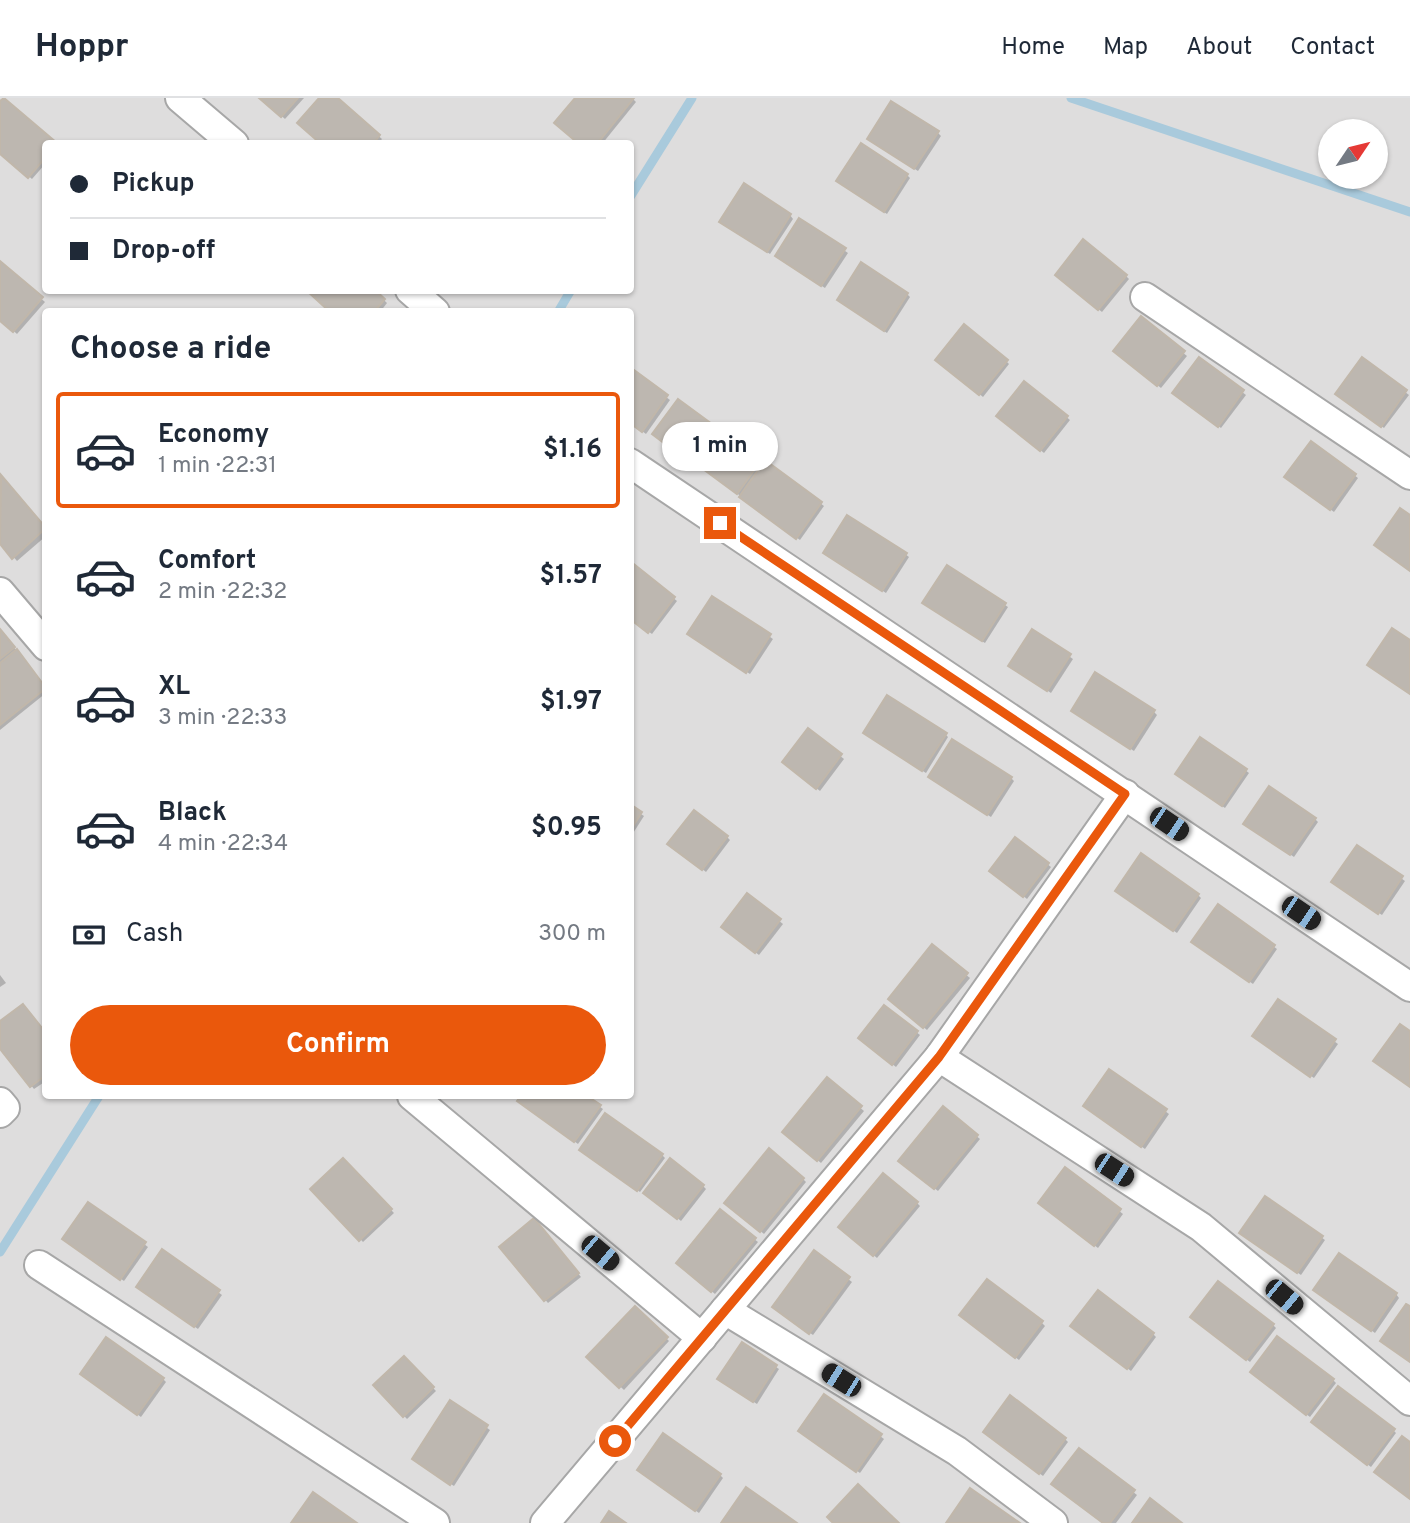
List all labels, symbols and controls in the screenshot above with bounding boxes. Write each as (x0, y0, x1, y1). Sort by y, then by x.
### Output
text: Hoppr (35, 27, 128, 69)
text: Home (1001, 33, 1065, 63)
text: Map (1103, 33, 1148, 63)
text: About (1186, 33, 1252, 63)
text: Contact (1290, 33, 1375, 63)
north arrow (1318, 119, 1388, 189)
map controls (1318, 119, 1388, 189)
text: Pickup (112, 168, 195, 201)
text: Drop-off (112, 235, 215, 268)
text: Choose a ride (70, 330, 271, 370)
icon: car (74, 419, 137, 482)
text: Economy (158, 419, 269, 452)
callout: 1 min (662, 422, 778, 470)
text: 1 min (692, 432, 748, 461)
text: $1.16 (543, 434, 602, 467)
text: 1 min · 22:31 (158, 452, 277, 481)
route end (704, 507, 736, 539)
icon: car (74, 545, 137, 608)
text: Comfort (158, 545, 256, 578)
text: $1.57 (540, 560, 602, 593)
text: 2 min · 22:32 (158, 578, 287, 607)
icon: car (74, 671, 137, 734)
text: XL (158, 671, 190, 704)
text: $1.97 (540, 686, 602, 719)
text: 3 min · 22:33 (158, 704, 287, 733)
icon: car (74, 797, 137, 860)
text: Black (158, 797, 227, 830)
car (1146, 804, 1193, 844)
text: $0.95 (531, 812, 602, 845)
text: 4 min · 22:34 (158, 830, 288, 859)
car (1278, 893, 1325, 933)
icon: cash (70, 916, 108, 954)
text: Cash (126, 918, 183, 951)
text: 300 m (538, 920, 606, 949)
button: Confirm (70, 1005, 606, 1085)
car (1091, 1150, 1138, 1190)
car (578, 1231, 623, 1275)
car (1262, 1275, 1307, 1319)
car (818, 1360, 865, 1400)
route start (599, 1425, 631, 1457)

